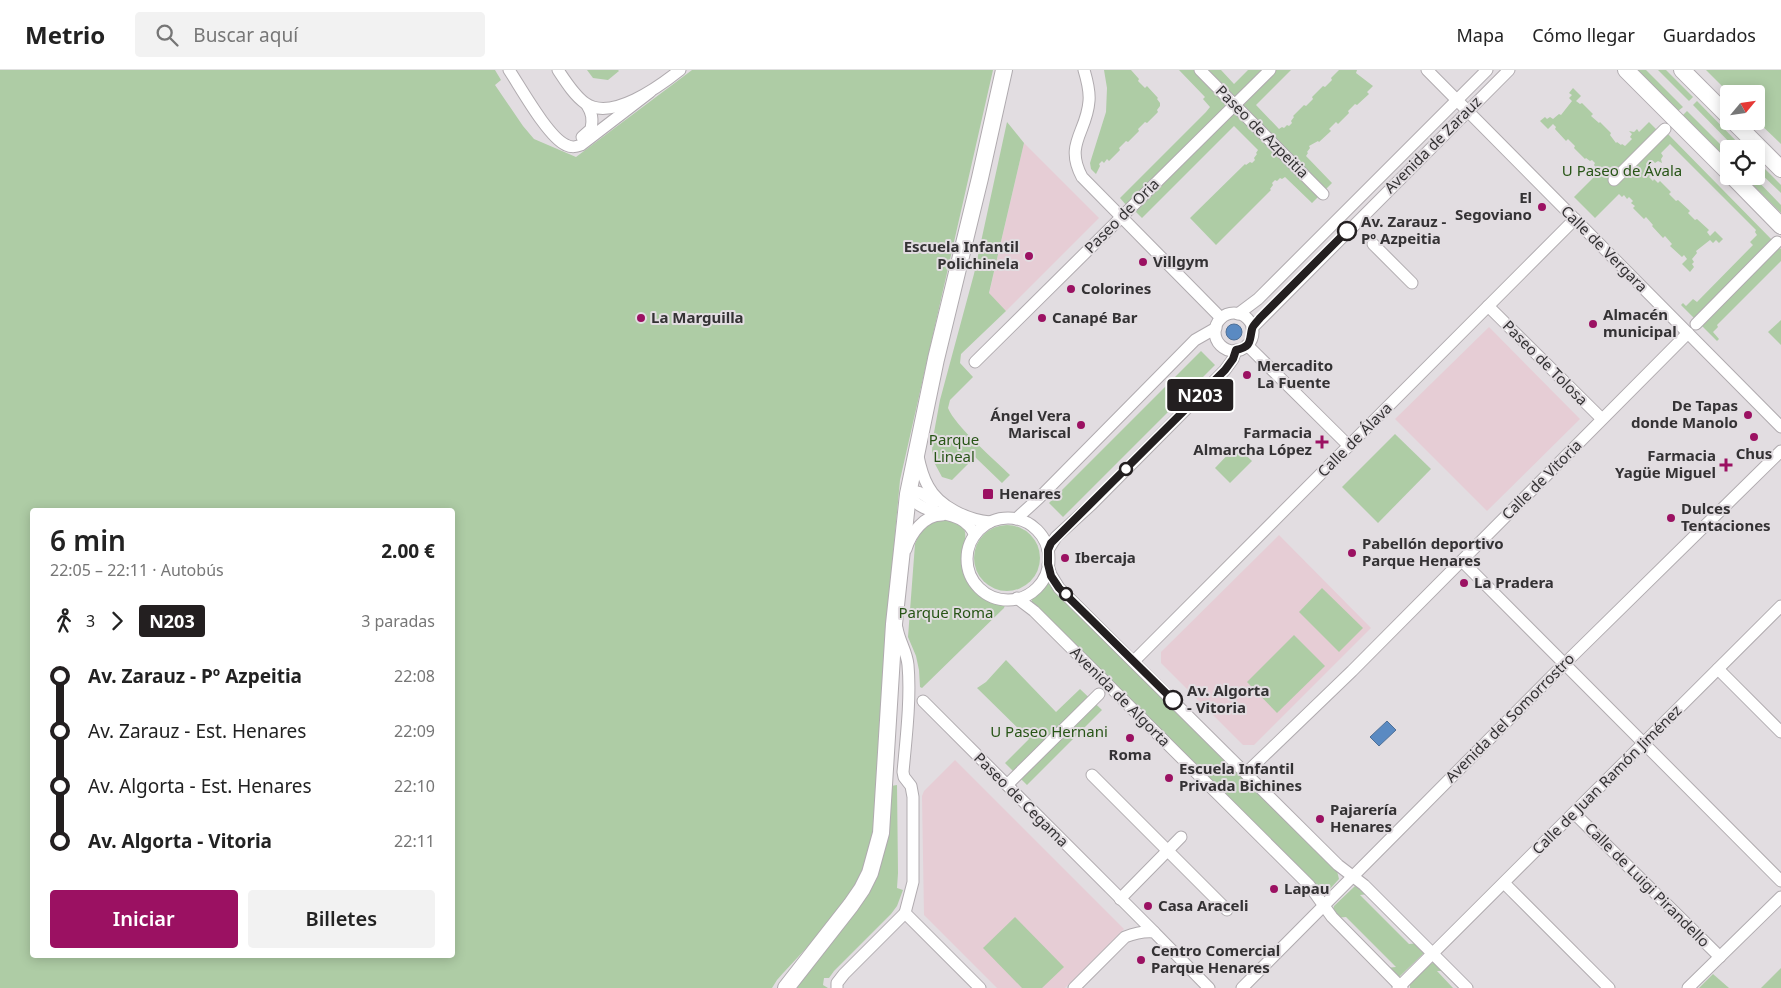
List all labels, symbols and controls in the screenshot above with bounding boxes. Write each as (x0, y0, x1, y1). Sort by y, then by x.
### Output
search box (135, 12, 485, 57)
text: Metrio (25, 18, 105, 51)
icon: search (153, 21, 181, 49)
text: Buscar aquí (193, 22, 298, 48)
text: Mapa (1457, 23, 1504, 47)
text: Cómo llegar (1532, 23, 1635, 47)
text: Guardados (1663, 23, 1756, 47)
street label: Paseo de Azpeitia (1212, 81, 1313, 182)
north arrow (1720, 85, 1765, 130)
map controls (1720, 85, 1765, 185)
street label: Avenida de Zarauz (1379, 91, 1485, 197)
button: locate (1720, 140, 1765, 185)
park label: U Paseo de Ávala (1562, 160, 1682, 180)
street label: Paseo de Oria (1080, 174, 1163, 257)
place label: El Segoviano (1455, 187, 1532, 224)
marker: El Segoviano (1536, 201, 1548, 213)
street label: Calle de Vergara (1557, 201, 1652, 296)
place label: Av. Zarauz - Pº Azpeitia (1361, 211, 1447, 248)
marker: Av. Zarauz - Pº Azpeitia (1337, 221, 1357, 241)
place label: Escuela Infantil Polichinela (904, 236, 1019, 273)
marker: Escuela Infantil Polichinela (1023, 250, 1035, 262)
place label: Villgym (1153, 251, 1209, 271)
marker: Villgym (1137, 256, 1149, 268)
place label: Colorines (1081, 278, 1151, 298)
marker: Colorines (1065, 283, 1077, 295)
place label: Almacén municipal (1603, 304, 1677, 341)
place label: La Marguilla (651, 307, 744, 327)
place label: Canapé Bar (1052, 307, 1138, 327)
marker: La Marguilla (635, 312, 647, 324)
marker: Canapé Bar (1036, 312, 1048, 324)
street label: Paseo de Tolosa (1499, 315, 1593, 409)
marker: Almacén municipal (1587, 318, 1599, 330)
place label: Mercadito La Fuente (1257, 355, 1333, 392)
marker: Mercadito La Fuente (1241, 369, 1253, 381)
line badge: N203 (1165, 379, 1235, 411)
text: N203 (1177, 383, 1223, 407)
place label: De Tapas donde Manolo (1631, 395, 1738, 432)
street label: Calle de Álava (1313, 398, 1396, 481)
place label: Ángel Vera Mariscal (990, 405, 1071, 442)
marker: De Tapas donde Manolo (1742, 409, 1754, 421)
marker: Ángel Vera Mariscal (1075, 419, 1087, 431)
place label: Farmacia Almarcha López (1193, 422, 1312, 459)
park label: Parque Lineal (929, 429, 979, 466)
marker: Chus (1748, 431, 1760, 443)
street label: Calle de Vitoria (1497, 435, 1586, 524)
marker: Farmacia Almarcha López (1316, 436, 1328, 448)
place label: Chus (1736, 443, 1772, 463)
place label: Farmacia Yagüe Miguel (1615, 445, 1716, 482)
marker: Farmacia Yagüe Miguel (1720, 459, 1732, 471)
unlabelled marker (1119, 462, 1133, 476)
place label: Henares (999, 483, 1061, 503)
marker: Henares (981, 487, 995, 501)
place label: Dulces Tentaciones (1681, 498, 1771, 535)
marker: Dulces Tentaciones (1665, 512, 1677, 524)
text: 6 min (50, 521, 126, 559)
place label: Pabellón deportivo Parque Henares (1362, 533, 1504, 570)
text: 2.00 € (381, 538, 435, 564)
place label: Ibercaja (1075, 547, 1136, 567)
marker: Pabellón deportivo Parque Henares (1346, 547, 1358, 559)
marker: Ibercaja (1059, 552, 1071, 564)
text: 22:05 – 22:11 · Autobús (50, 559, 224, 581)
place label: La Pradera (1474, 572, 1554, 592)
marker: La Pradera (1458, 577, 1470, 589)
unlabelled marker (1059, 587, 1073, 601)
park label: Parque Roma (898, 602, 994, 622)
icon: walk (50, 607, 78, 635)
icon: forward (103, 607, 131, 635)
text: N203 (149, 609, 195, 633)
text: 3 (86, 610, 95, 632)
text: 3 paradas (361, 610, 435, 632)
street label: Avenida de Algorta (1066, 642, 1175, 751)
street label: Avenida del Somorrostro (1440, 648, 1578, 786)
text: Av. Zarauz - Pº Azpeitia (88, 663, 302, 689)
text: 22:08 (394, 665, 435, 687)
place label: Av. Algorta - Vitoria (1187, 680, 1269, 717)
marker: Av. Algorta - Vitoria (1163, 690, 1183, 710)
street label: Calle de Juan Ramón Jiménez (1527, 700, 1685, 858)
text: Av. Zarauz - Est. Henares (88, 718, 306, 744)
text: 22:09 (394, 720, 435, 742)
park label: U Paseo Hernani (990, 721, 1108, 741)
marker: Roma (1124, 732, 1136, 744)
place label: Roma (1109, 744, 1151, 764)
street label: Paseo de Cegama (970, 748, 1073, 851)
place label: Escuela Infantil Privada Bichines (1179, 758, 1302, 795)
marker: Escuela Infantil Privada Bichines (1163, 772, 1175, 784)
text: Av. Algorta - Est. Henares (88, 773, 312, 799)
text: 22:10 (394, 775, 435, 797)
place label: Pajarería Henares (1330, 799, 1397, 836)
marker: Pajarería Henares (1314, 813, 1326, 825)
street label: Calle de Luigi Pirandello (1581, 818, 1714, 951)
text: Av. Algorta - Vitoria (88, 828, 272, 854)
text: 22:11 (394, 830, 435, 852)
place label: Lapau (1284, 878, 1330, 898)
marker: Lapau (1268, 883, 1280, 895)
button: Iniciar (50, 890, 238, 948)
button: Billetes (248, 890, 435, 948)
place label: Casa Araceli (1158, 895, 1248, 915)
marker: Casa Araceli (1142, 900, 1154, 912)
place label: Centro Comercial Parque Henares (1151, 940, 1280, 977)
marker: Centro Comercial Parque Henares (1135, 954, 1147, 966)

